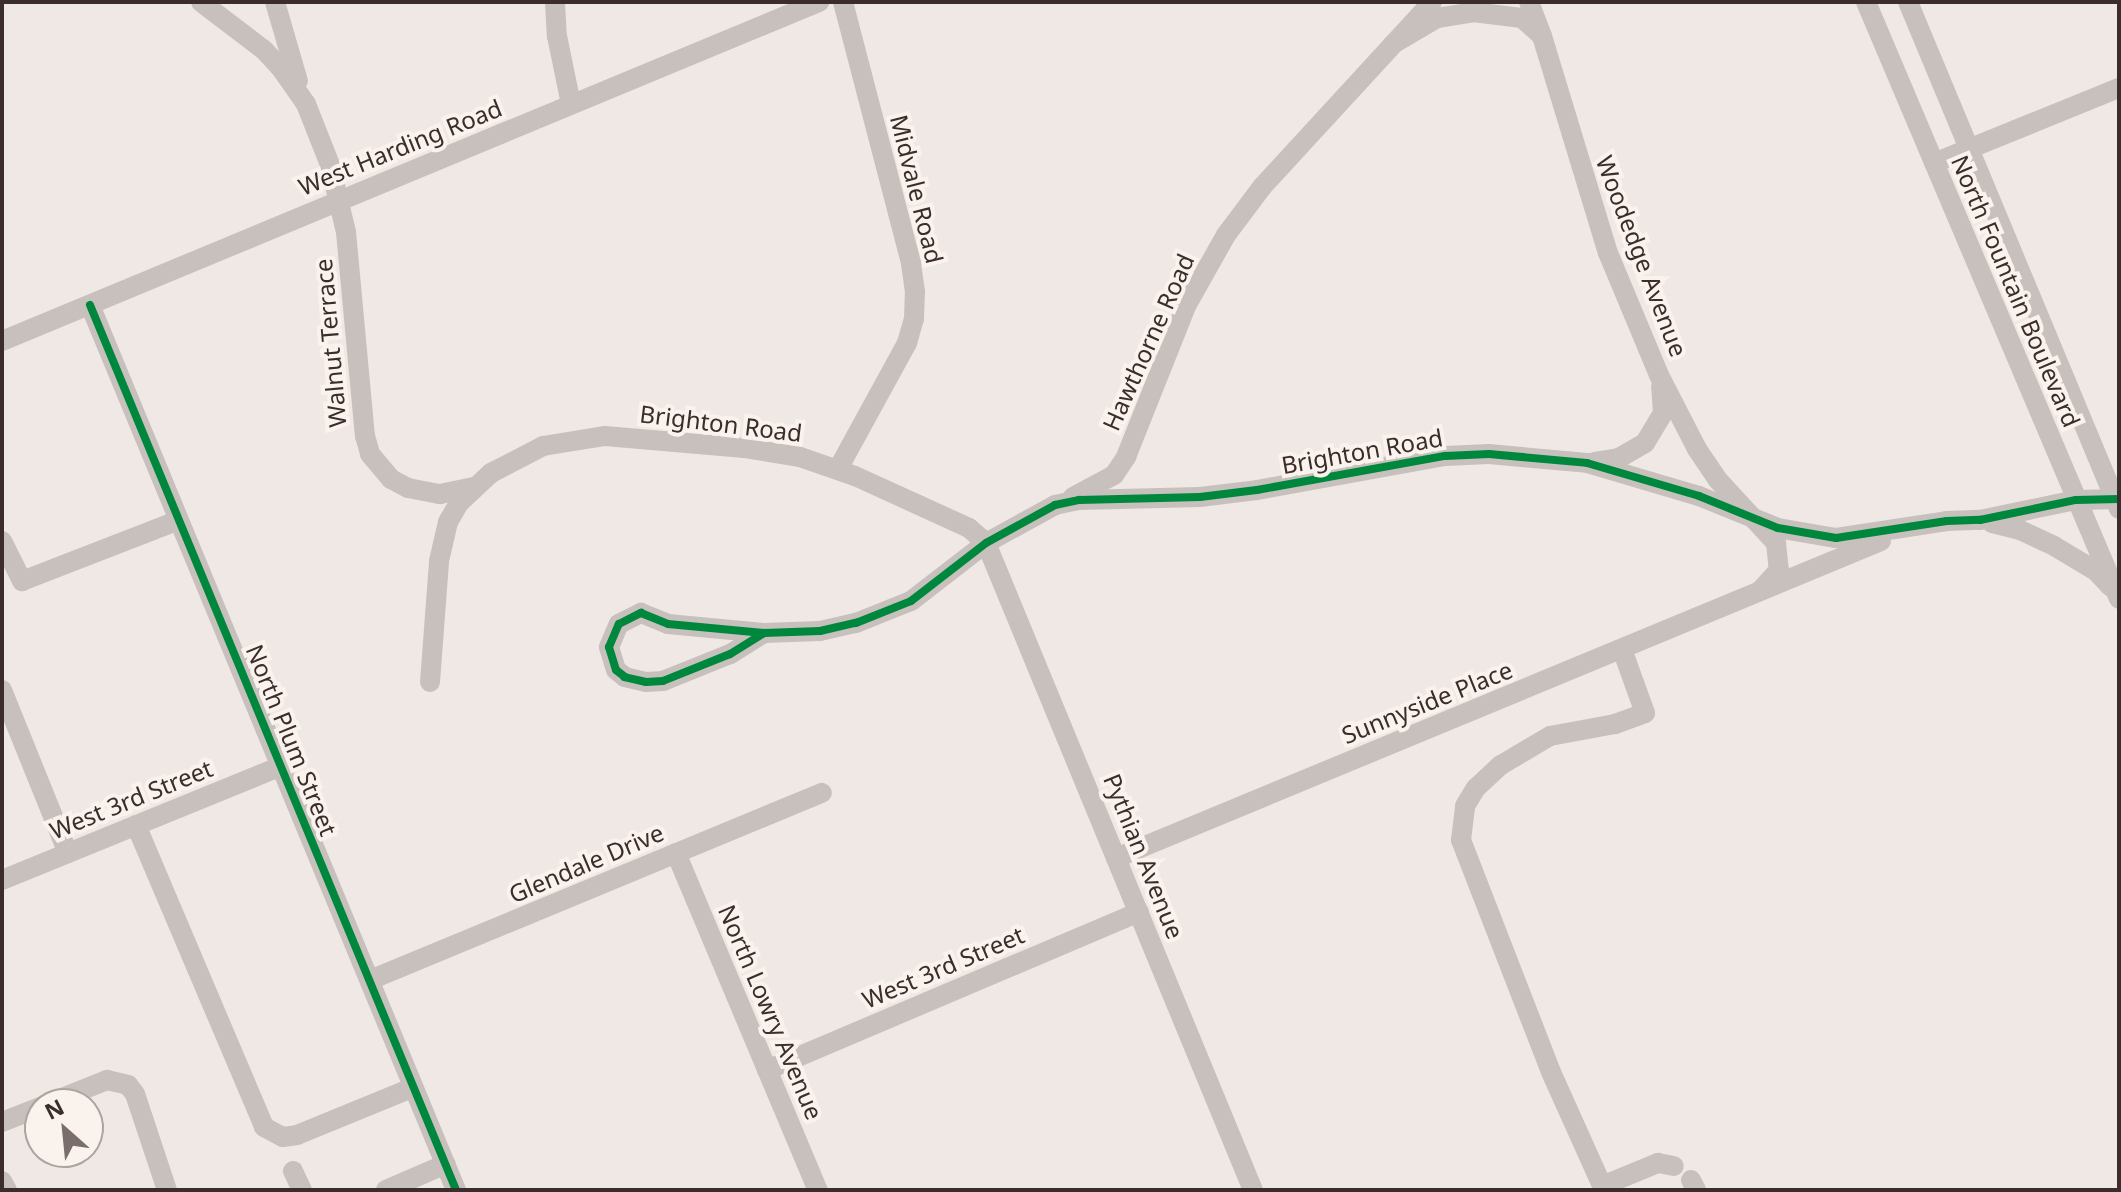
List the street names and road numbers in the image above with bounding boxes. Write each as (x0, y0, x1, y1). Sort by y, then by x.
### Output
street label: West Harding Road (294, 93, 506, 201)
street label: Midvale Road (885, 112, 949, 266)
street label: North Fountain Boulevard (1946, 151, 2086, 431)
street label: Woodedge Avenue (1590, 152, 1694, 360)
street label: Hawthorne Road (1096, 249, 1200, 435)
street label: Walnut Terrace (308, 258, 352, 428)
street label: Brighton Road (638, 399, 804, 447)
street label: Brighton Road (1279, 423, 1445, 479)
street label: North Plum Street (241, 640, 343, 840)
street label: Sunnyside Place (1338, 655, 1516, 749)
street label: West 3rd Street (45, 753, 217, 845)
street label: Pythian Avenue (1098, 769, 1190, 943)
street label: Glendale Drive (504, 817, 668, 909)
street label: North Lowry Avenue (713, 900, 829, 1124)
street label: West 3rd Street (858, 920, 1028, 1014)

